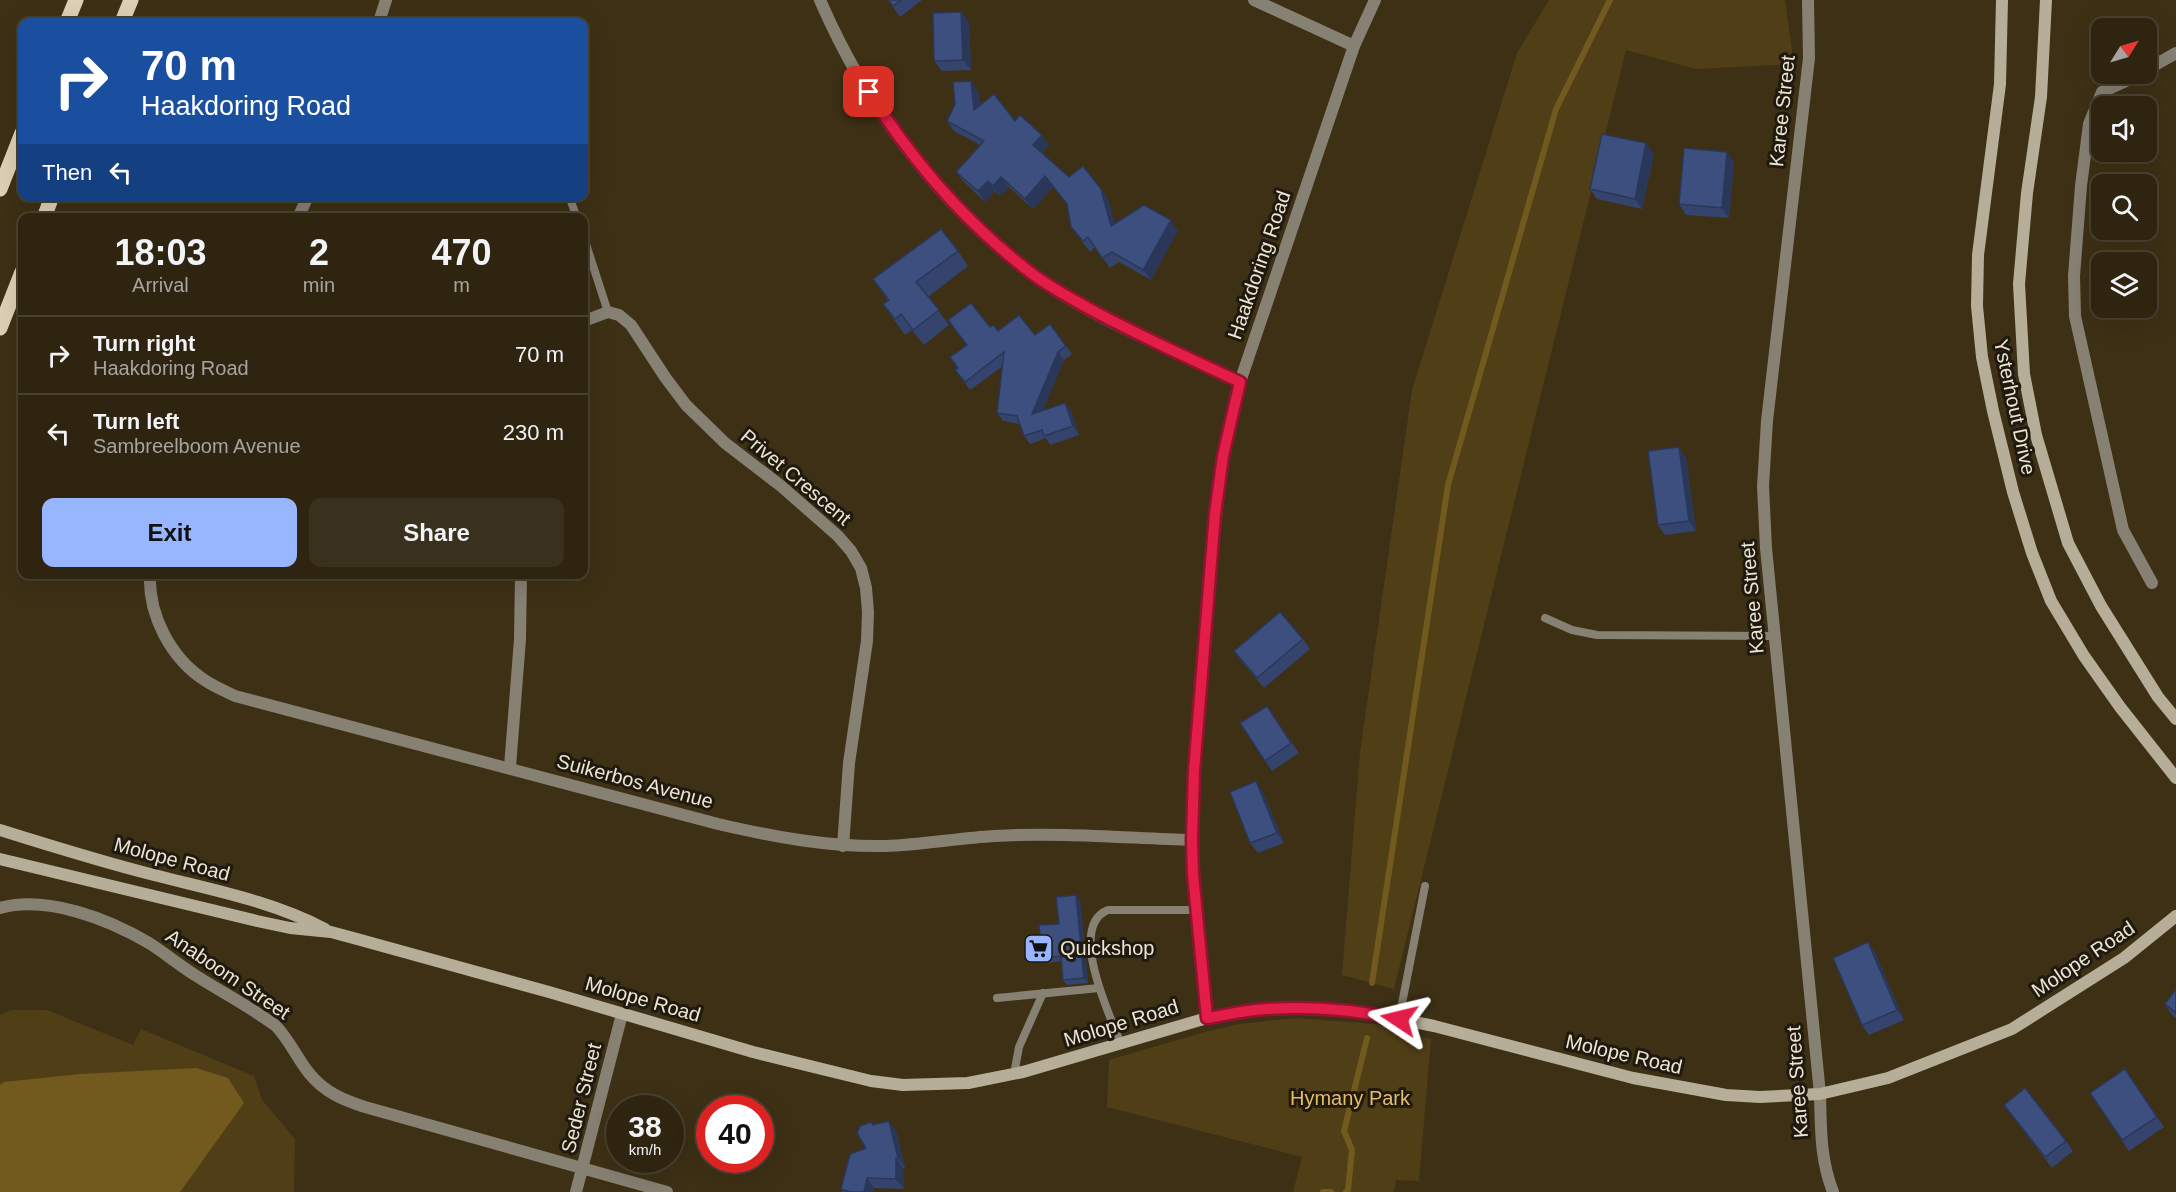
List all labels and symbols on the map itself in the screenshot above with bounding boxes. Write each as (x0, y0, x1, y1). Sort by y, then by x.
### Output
north arrow (2091, 18, 2157, 84)
street label: Karee Street (1765, 54, 1799, 168)
pin (843, 66, 894, 117)
street label: Haakdoring Road (1223, 188, 1295, 342)
street label: Ysterhout Drive (1990, 337, 2040, 477)
street label: Privet Crescent (737, 425, 856, 530)
street label: Karee Street (1736, 541, 1768, 655)
street label: Suikerbos Avenue (554, 750, 716, 812)
street label: Molope Road (112, 833, 232, 885)
street label: Molope Road (2028, 917, 2138, 1001)
street label: Anaboom Street (162, 924, 294, 1024)
supermarket icon: Quickshop (1023, 932, 1055, 964)
place label: Quickshop (1060, 937, 1155, 959)
street label: Molope Road (583, 972, 703, 1026)
position arrow (1367, 987, 1431, 1051)
street label: Molope Road (1061, 995, 1181, 1051)
street label: Karee Street (1782, 1025, 1812, 1139)
street label: Molope Road (1564, 1030, 1684, 1078)
street label: Seder Street (557, 1040, 605, 1155)
park label: Hymany Park (1290, 1087, 1411, 1109)
speed limit sign: 40 (696, 1095, 774, 1173)

